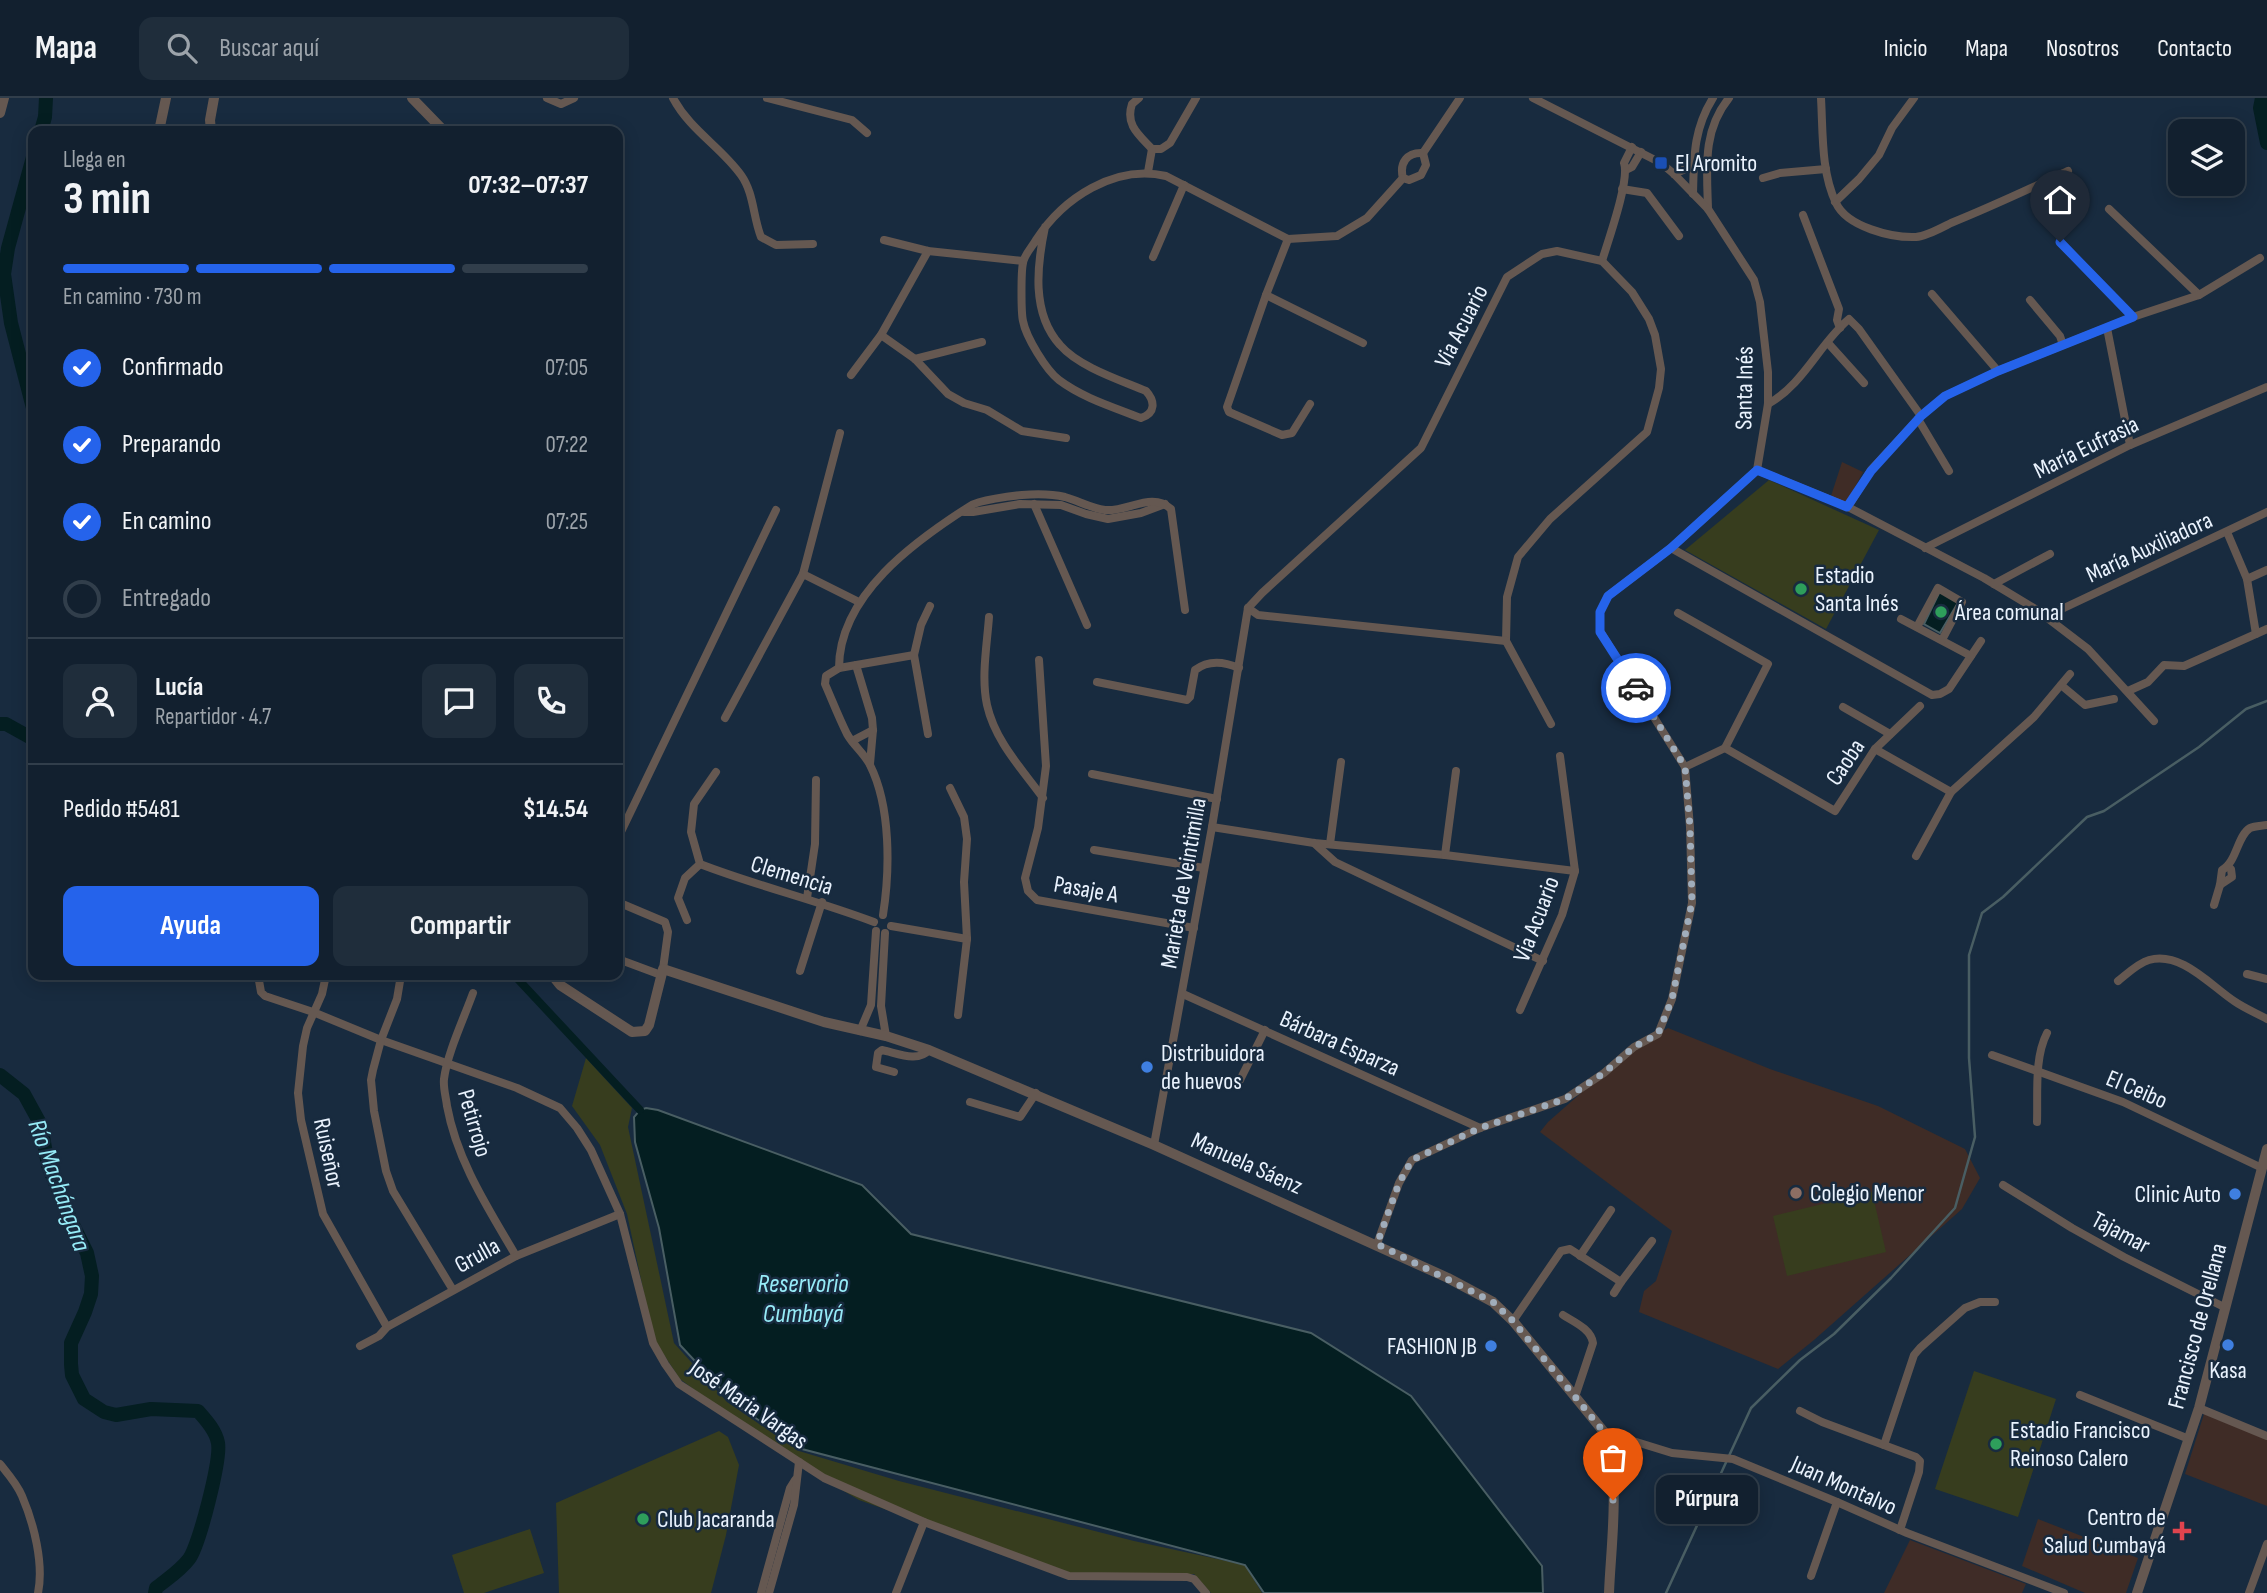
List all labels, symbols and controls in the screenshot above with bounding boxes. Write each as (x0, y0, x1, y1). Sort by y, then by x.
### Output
search box (139, 17, 629, 80)
text: Mapa (35, 28, 97, 68)
icon: search (163, 29, 201, 67)
text: Buscar aquí (219, 33, 319, 64)
text: Inicio (1884, 34, 1927, 63)
text: Mapa (1965, 34, 2008, 63)
text: Nosotros (2046, 34, 2119, 63)
text: Contacto (2157, 34, 2232, 63)
map controls (2168, 119, 2245, 196)
button: layers (2168, 119, 2245, 196)
text: Llega en (63, 146, 126, 174)
place label: El Aromito (1675, 149, 1757, 178)
marker: El Aromito (1653, 155, 1669, 171)
text: 07:32–07:37 (468, 170, 588, 201)
pin (2030, 170, 2090, 242)
text: 3 min (63, 172, 151, 227)
icon: home (2041, 181, 2079, 219)
street label: Via Acuario (1428, 280, 1495, 373)
text: En camino · 730 m (63, 283, 202, 311)
street label: Santa Inés (1729, 346, 1760, 430)
icon: check (63, 349, 101, 387)
text: Confirmado (122, 352, 223, 383)
text: 07:05 (545, 354, 588, 382)
street label: María Eufrasia (2029, 410, 2143, 485)
icon: check (63, 426, 101, 464)
text: Preparando (122, 429, 221, 460)
text: 07:22 (545, 431, 588, 459)
icon: check (63, 503, 101, 541)
text: En camino (122, 506, 212, 537)
street label: María Auxiliadora (2081, 506, 2217, 589)
text: 07:25 (546, 508, 588, 536)
place label: Estadio Santa Inés (1815, 561, 1899, 618)
marker: Estadio Santa Inés (1793, 581, 1809, 597)
text: Entregado (122, 583, 211, 614)
place label: Área comunal (1954, 598, 2064, 627)
marker: Área comunal (1933, 604, 1949, 620)
courier (1601, 653, 1671, 723)
button: person (63, 664, 137, 738)
button: chat (422, 664, 496, 738)
button: phone (514, 664, 588, 738)
icon: car (1617, 669, 1655, 707)
text: Lucía (155, 672, 203, 703)
text: Repartidor · 4.7 (155, 703, 271, 731)
street label: Caoba (1820, 734, 1871, 791)
text: Pedido #5481 (63, 794, 180, 825)
text: $14.54 (523, 794, 588, 825)
street label: Marieta de Veintimilla (1154, 796, 1213, 971)
street label: Clemencia (747, 849, 836, 902)
street label: Pasaje A (1051, 870, 1121, 910)
street label: Via Acuario (1507, 872, 1566, 966)
button: Ayuda (63, 886, 319, 966)
button: Compartir (333, 886, 588, 966)
street label: Bárbara Esparza (1275, 1004, 1404, 1083)
place label: Distribuidora de huevos (1161, 1039, 1265, 1096)
marker: Distribuidora de huevos (1139, 1059, 1155, 1075)
street label: El Ceibo (2102, 1064, 2172, 1115)
street label: Petirrojo (451, 1086, 498, 1160)
water label: Río Machángara (20, 1115, 97, 1256)
street label: Ruiseñor (307, 1115, 350, 1191)
street label: Manuela Sáenz (1187, 1126, 1307, 1201)
place label: Colegio Menor (1810, 1179, 1924, 1208)
place label: Clinic Auto (2134, 1180, 2221, 1209)
marker: Colegio Menor (1788, 1185, 1804, 1201)
marker: Clinic Auto (2227, 1186, 2243, 1202)
street label: Tajamar (2086, 1205, 2155, 1260)
street label: Grulla (450, 1231, 505, 1280)
street label: Francisco de Orellana (2161, 1240, 2234, 1412)
water label: Reservorio Cumbayá (757, 1269, 849, 1330)
place label: FASHION JB (1387, 1332, 1477, 1361)
marker: Kasa (2220, 1337, 2236, 1353)
marker: FASHION JB (1483, 1338, 1499, 1354)
street label: José Maria Vargas (683, 1353, 813, 1456)
place label: Kasa (2209, 1356, 2247, 1385)
place label: Estadio Francisco Reinoso Calero (2010, 1416, 2150, 1473)
pin (1583, 1428, 1643, 1500)
marker: Estadio Francisco Reinoso Calero (1988, 1436, 2004, 1452)
icon: bag (1594, 1439, 1632, 1477)
street label: Juan Montalvo (1785, 1449, 1901, 1522)
callout: Púrpura (1655, 1476, 1756, 1524)
text: Púrpura (1675, 1485, 1739, 1513)
place label: Centro de Salud Cumbayá (2044, 1503, 2166, 1560)
place label: Club Jacaranda (657, 1505, 775, 1534)
marker: Club Jacaranda (635, 1511, 651, 1527)
marker: Centro de Salud Cumbayá (2172, 1521, 2192, 1541)

